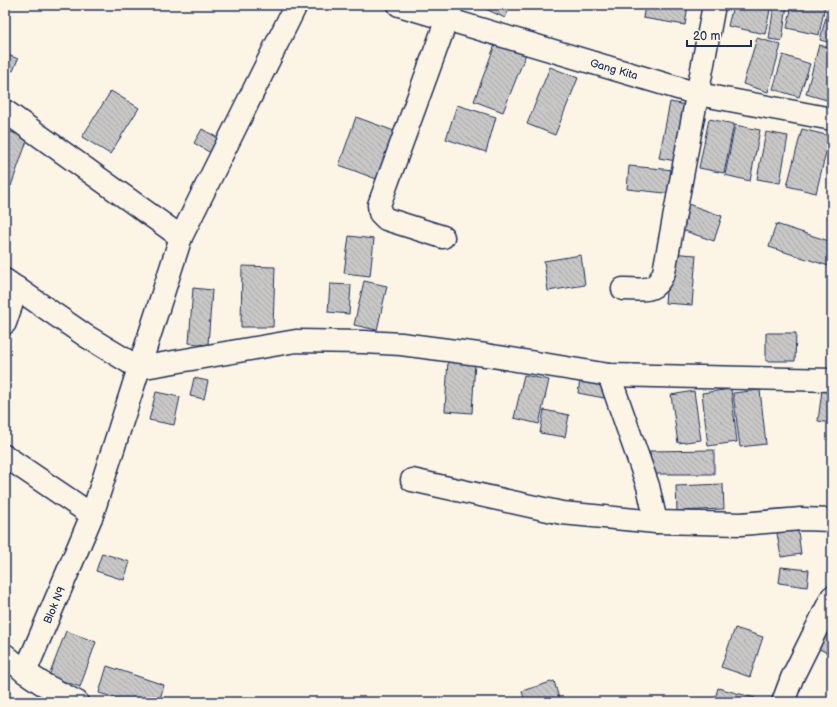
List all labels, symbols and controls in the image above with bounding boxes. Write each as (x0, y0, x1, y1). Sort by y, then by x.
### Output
scale bar (687, 22, 751, 48)
text: 20 m (693, 29, 720, 44)
street label: Gang Kita (589, 56, 639, 82)
street label: Blok N9 (41, 585, 68, 626)

